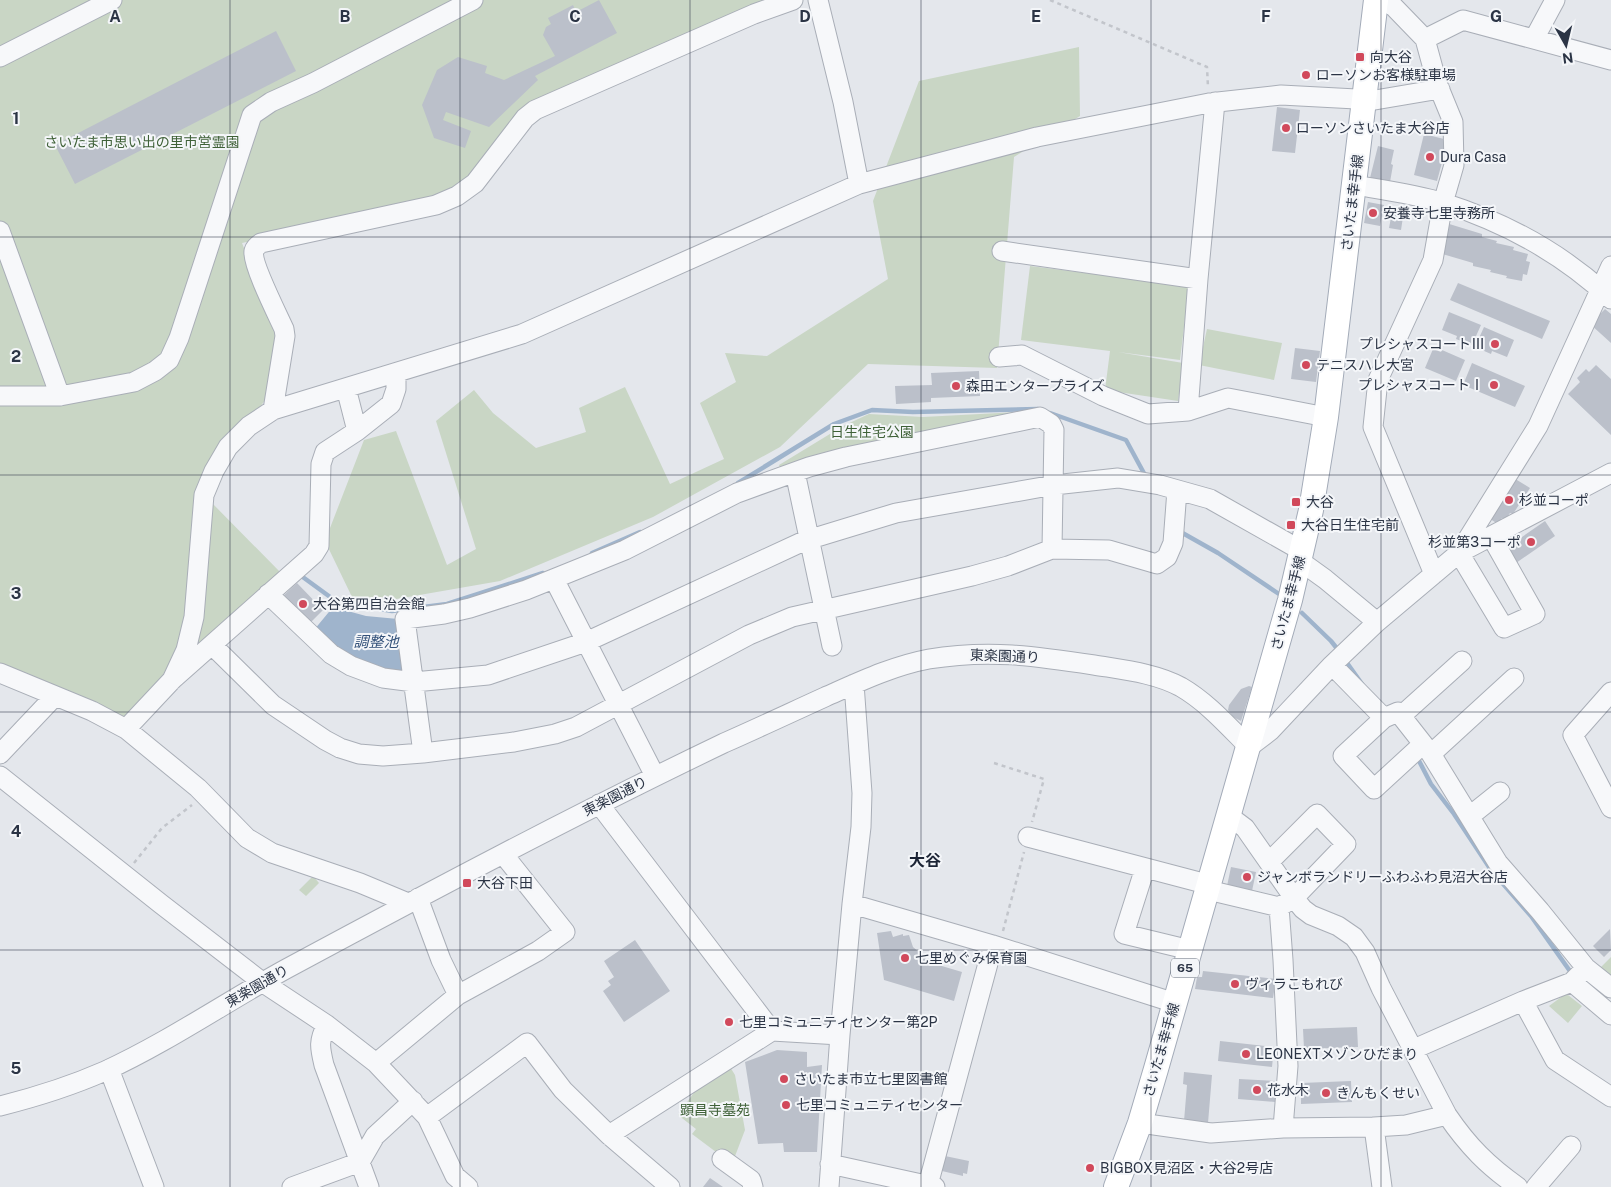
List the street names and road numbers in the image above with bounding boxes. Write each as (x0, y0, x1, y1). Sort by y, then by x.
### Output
street label: さいたま幸手線 (1338, 154, 1366, 252)
street label: さいたま幸手線 (1268, 554, 1308, 652)
street label: 東楽園通り (970, 647, 1040, 665)
street label: 東楽園通り (580, 773, 650, 819)
road number: 65 (1171, 958, 1199, 978)
street label: 東楽園通り (223, 962, 291, 1010)
street label: さいたま幸手線 (1140, 1001, 1182, 1099)

